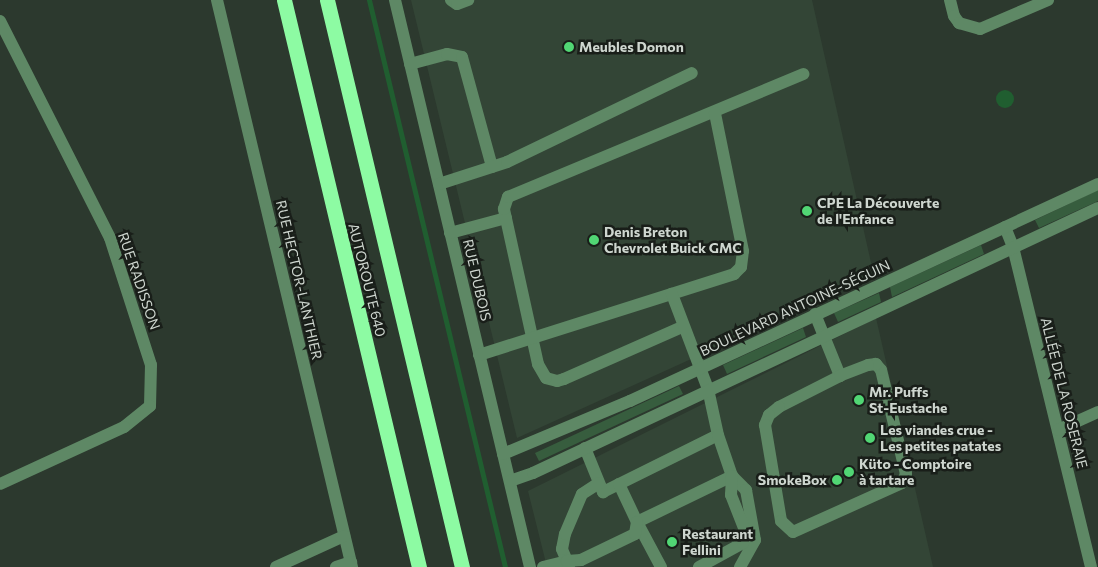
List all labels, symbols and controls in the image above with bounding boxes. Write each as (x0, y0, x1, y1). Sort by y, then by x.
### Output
place label: Meubles Domon (579, 39, 684, 55)
marker: Meubles Domon (563, 41, 575, 53)
place label: CPE La Découverte de l'Enfance (817, 195, 939, 228)
street label: RUE HECTOR-LANTHIER (272, 199, 326, 361)
marker: CPE La Découverte de l'Enfance (801, 205, 813, 217)
street label: AUTOROUTE 640 (345, 222, 389, 338)
place label: Denis Breton Chevrolet Buick GMC (604, 224, 742, 256)
street label: RUE RADISSON (114, 230, 164, 332)
marker: Denis Breton Chevrolet Buick GMC (588, 234, 600, 246)
street label: RUE DUBOIS (459, 237, 495, 323)
street label: BOULEVARD ANTOINE-SÉGUIN (697, 256, 893, 360)
street label: ALLÉE DE LA ROSERAIE (1037, 316, 1091, 470)
place label: Mr. Puffs St-Eustache (869, 384, 947, 417)
marker: Mr. Puffs St-Eustache (853, 394, 865, 406)
place label: Les viandes crue - Les petites patates (880, 422, 1001, 454)
marker: Les viandes crue - Les petites patates (864, 432, 876, 444)
place label: Küto - Comptoire à tartare (859, 456, 972, 488)
marker: Küto - Comptoire à tartare (843, 466, 855, 478)
place label: SmokeBox (758, 472, 827, 488)
marker: SmokeBox (831, 474, 843, 486)
place label: Restaurant Fellini (682, 526, 753, 558)
marker: Restaurant Fellini (666, 536, 678, 548)

